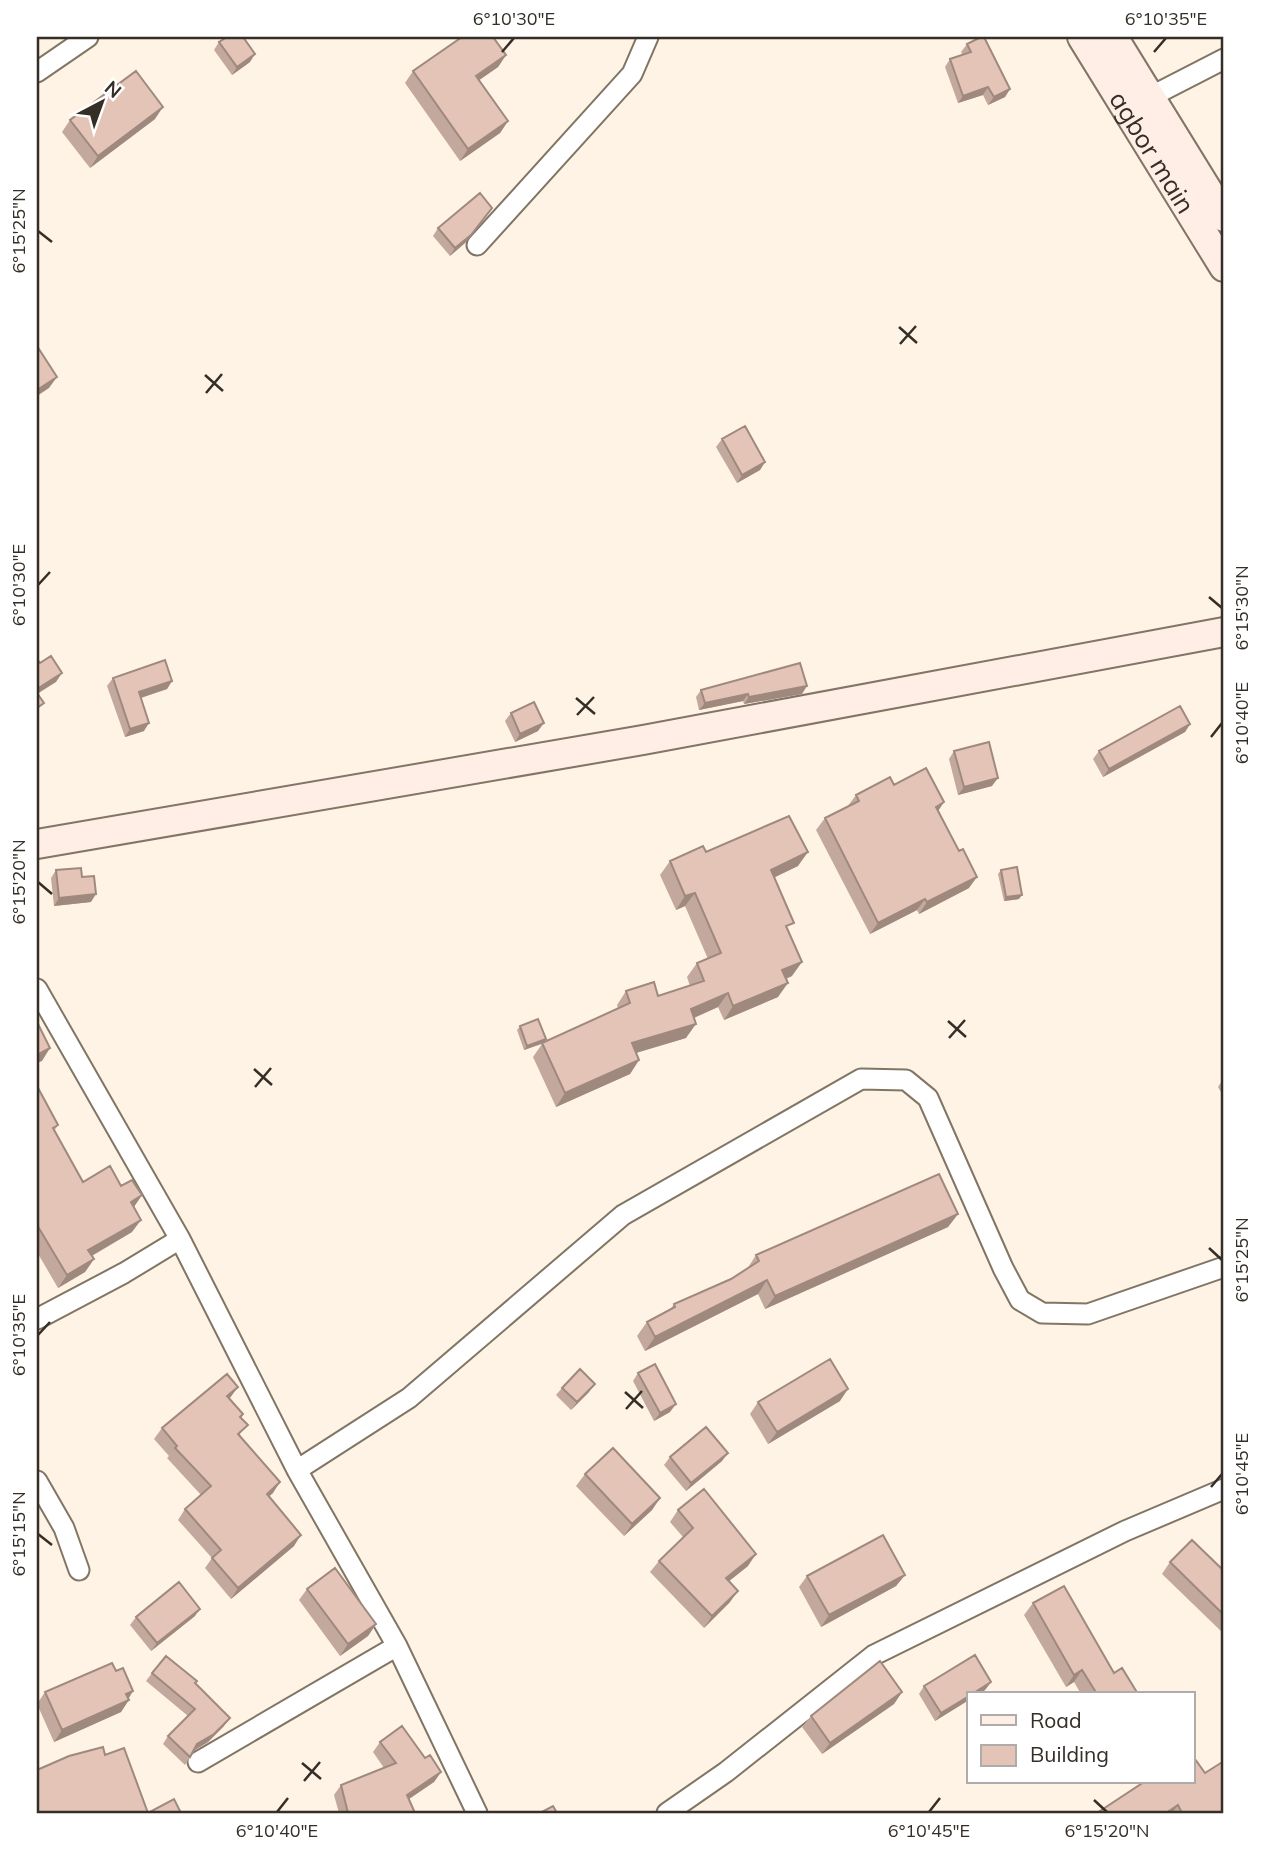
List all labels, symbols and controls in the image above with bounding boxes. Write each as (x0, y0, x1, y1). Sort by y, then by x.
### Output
text: 6°10'30"E (473, 7, 555, 30)
text: 6°10'35"E (1125, 7, 1207, 30)
north arrow (66, 66, 136, 136)
text: N (100, 75, 126, 103)
street label: agbor main (1103, 85, 1203, 219)
text: 6°15'25"N (7, 188, 30, 274)
text: 6°10'30"E (7, 544, 30, 626)
text: 6°15'30"N (1230, 565, 1253, 651)
text: 6°10'40"E (1230, 682, 1253, 764)
text: 6°15'20"N (7, 839, 30, 925)
text: 6°15'25"N (1230, 1217, 1253, 1303)
text: 6°10'35"E (7, 1294, 30, 1376)
text: 6°10'45"E (1230, 1433, 1253, 1515)
text: 6°15'15"N (7, 1491, 30, 1577)
legend (967, 1692, 1194, 1784)
text: Road (1030, 1707, 1081, 1733)
text: Building (1030, 1741, 1109, 1767)
text: 6°10'40"E (236, 1819, 318, 1842)
text: 6°10'45"E (888, 1819, 970, 1842)
text: 6°15'20"N (1064, 1819, 1150, 1842)

